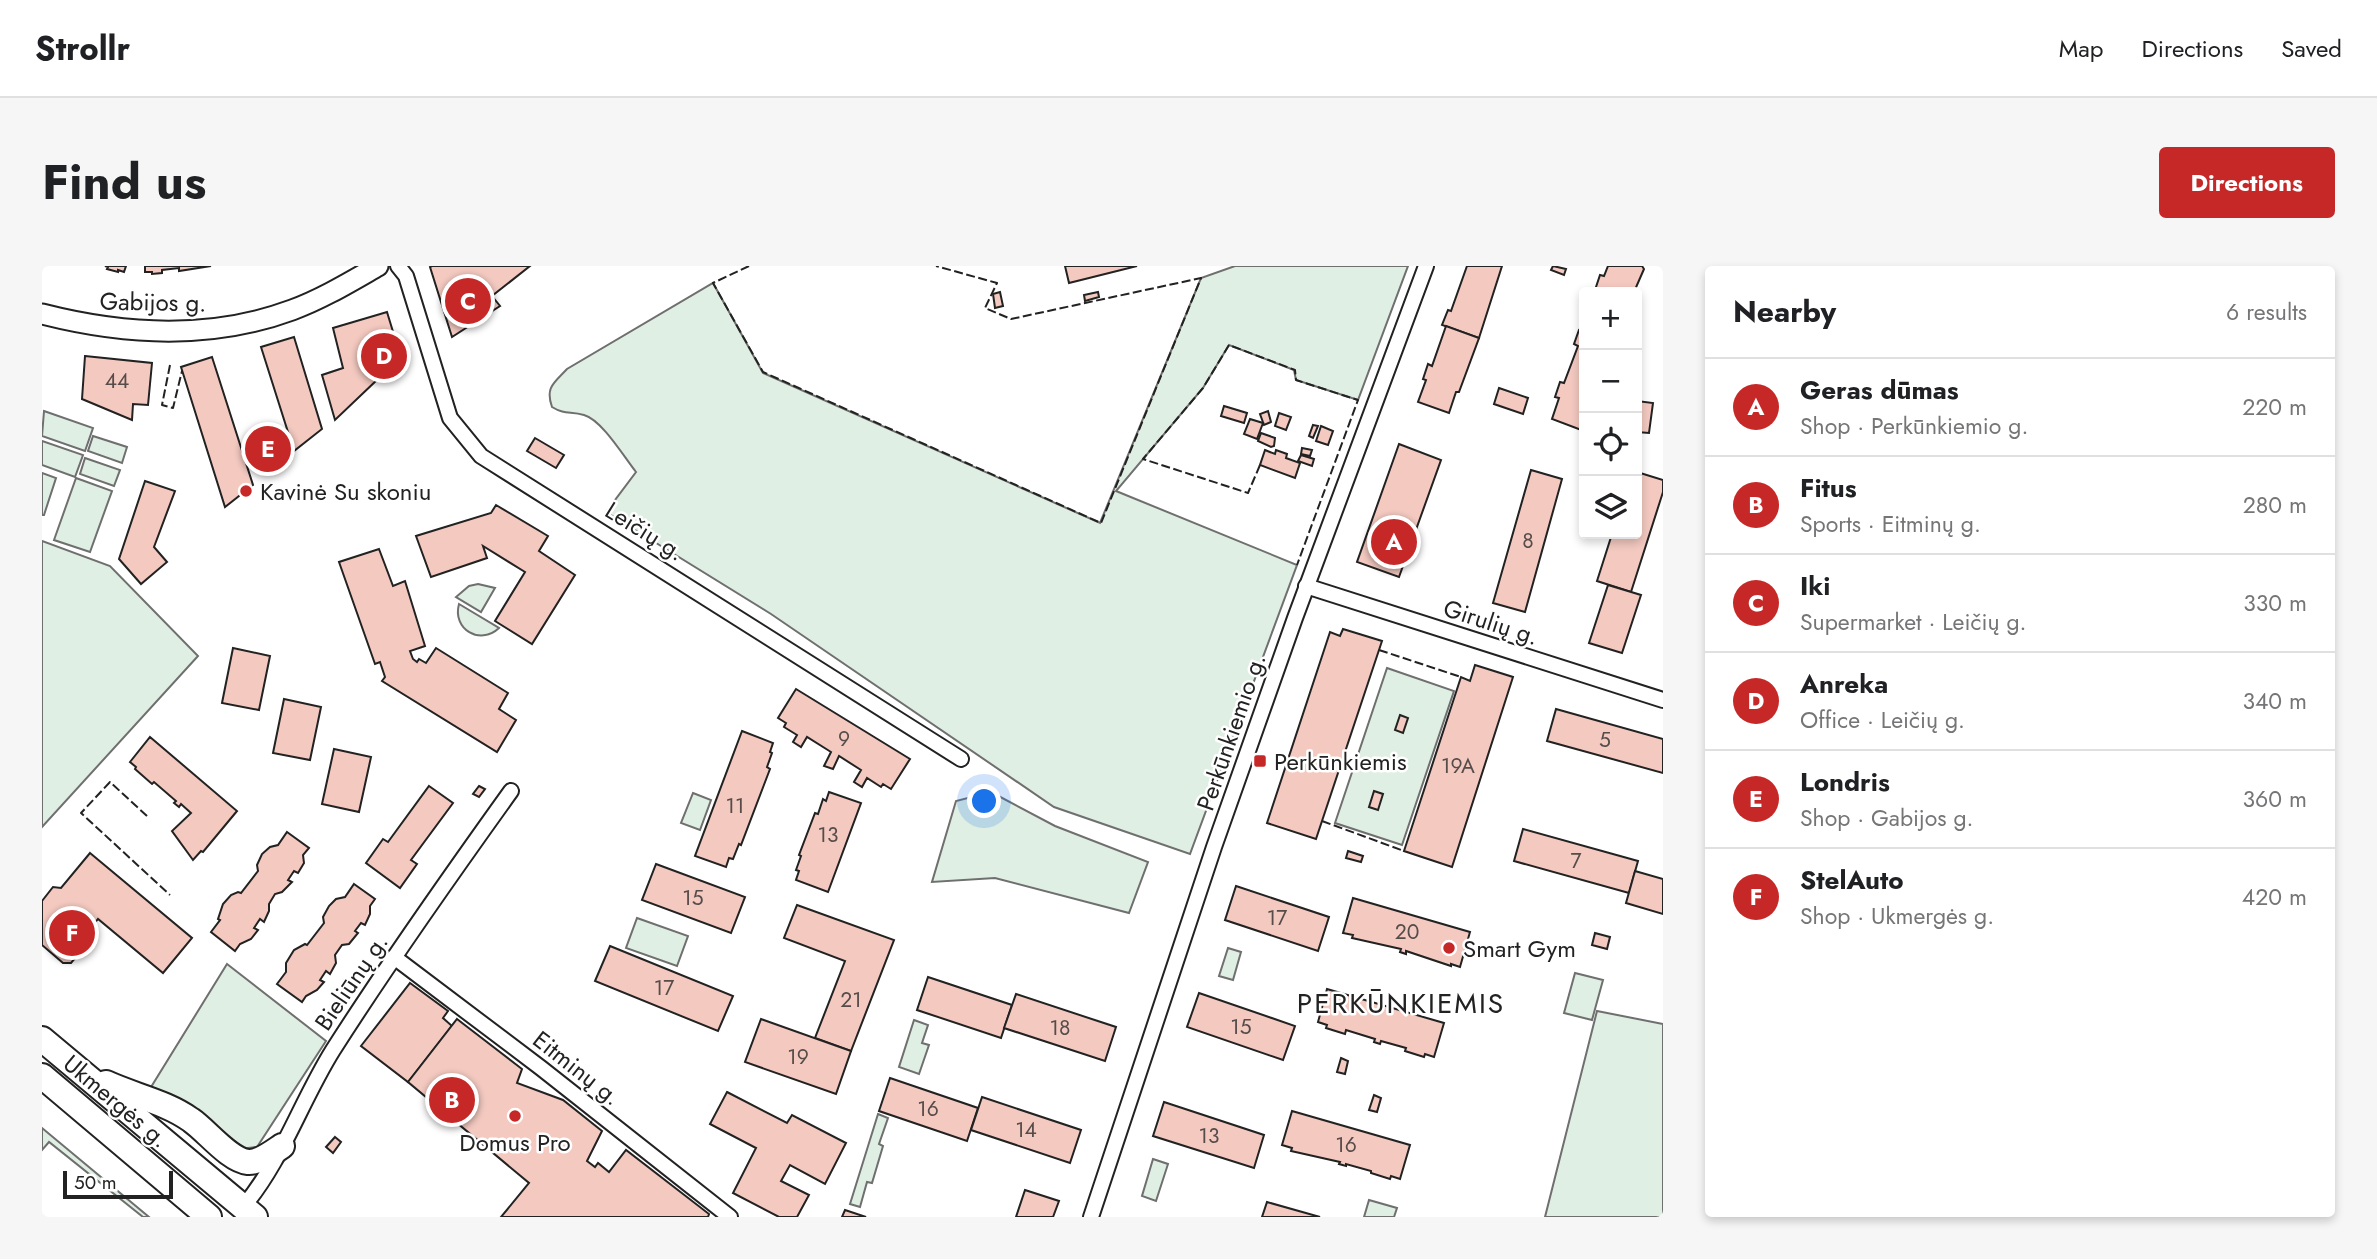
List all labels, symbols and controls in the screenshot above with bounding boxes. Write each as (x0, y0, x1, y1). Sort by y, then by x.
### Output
text: Strollr (35, 25, 130, 72)
text: Map (2059, 31, 2104, 66)
text: Directions (2142, 31, 2243, 66)
text: Saved (2281, 31, 2342, 66)
text: Find us (42, 147, 206, 217)
button: Directions (2159, 147, 2335, 218)
pin: C (445, 275, 491, 327)
street label: Gabijos g. (99, 284, 207, 320)
map controls (1579, 287, 1642, 539)
button: + (1579, 287, 1642, 350)
text: Nearby (1733, 290, 1836, 333)
text: 6 results (2226, 295, 2307, 329)
pin: D (361, 330, 407, 382)
button: − (1579, 350, 1642, 413)
house number: 44 (105, 366, 129, 396)
text: Geras dūmas (1800, 371, 1959, 409)
text: A (1748, 390, 1764, 424)
text: 220 m (2242, 390, 2307, 424)
text: Shop · Perkūnkiemio g. (1800, 409, 2028, 443)
button: locate (1579, 413, 1642, 476)
pin: E (245, 423, 291, 475)
text: Fitus (1800, 469, 1857, 507)
place label: Kavinė Su skoniu (260, 474, 431, 509)
button: layers (1579, 476, 1642, 539)
marker: Kavinė Su skoniu (238, 483, 254, 499)
text: B (1748, 488, 1764, 522)
text: 280 m (2243, 488, 2307, 522)
street label: Leičių g. (598, 493, 692, 569)
text: Sports · Eitminų g. (1800, 507, 1981, 541)
pin: A (1371, 516, 1417, 568)
house number: 8 (1522, 526, 1534, 556)
text: Iki (1800, 567, 1831, 605)
text: C (1748, 586, 1764, 620)
text: 330 m (2243, 586, 2307, 620)
street label: Girulių g. (1439, 590, 1543, 654)
text: Supermarket · Leičių g. (1800, 605, 2026, 639)
street label: Perkūnkiemio g. (1188, 649, 1274, 815)
text: Anreka (1800, 665, 1888, 703)
text: D (1748, 684, 1764, 718)
text: 340 m (2242, 684, 2307, 718)
text: Office · Leičių g. (1800, 703, 1965, 737)
house number: 9 (838, 724, 850, 754)
house number: 5 (1599, 725, 1611, 755)
place label: Perkūnkiemis (1274, 744, 1407, 779)
house number: 19A (1441, 751, 1475, 781)
marker: Perkūnkiemis (1252, 753, 1268, 769)
text: Londris (1800, 763, 1890, 801)
text: E (1749, 782, 1763, 816)
text: 360 m (2243, 782, 2307, 816)
your location (967, 784, 1001, 818)
house number: 11 (726, 791, 744, 821)
text: Shop · Gabijos g. (1800, 801, 1974, 835)
house number: 13 (818, 820, 838, 850)
house number: 7 (1570, 846, 1582, 876)
text: StelAuto (1800, 861, 1904, 899)
text: F (1750, 880, 1762, 914)
text: 420 m (2242, 880, 2307, 914)
house number: 15 (682, 883, 704, 913)
text: Shop · Ukmergės g. (1800, 899, 1994, 933)
house number: 17 (1267, 903, 1287, 933)
pin: F (49, 907, 95, 959)
house number: 20 (1395, 917, 1419, 947)
street label: Bieliūnų g. (306, 927, 396, 1037)
place label: Smart Gym (1463, 931, 1576, 966)
marker: Smart Gym (1441, 940, 1457, 956)
house number: 17 (654, 973, 674, 1003)
district label: PERKŪNKIEMIS (1297, 983, 1505, 1024)
house number: 21 (840, 985, 862, 1015)
house number: 15 (1230, 1012, 1252, 1042)
house number: 18 (1050, 1013, 1070, 1043)
street label: Eitminų g. (525, 1022, 629, 1114)
house number: 19 (787, 1042, 809, 1072)
street label: Ukmergės g. (56, 1046, 176, 1156)
pin: B (429, 1074, 475, 1126)
house number: 16 (917, 1094, 939, 1124)
marker: Domus Pro (507, 1108, 523, 1124)
house number: 14 (1015, 1115, 1037, 1145)
house number: 13 (1199, 1121, 1219, 1151)
place label: Domus Pro (459, 1125, 571, 1160)
house number: 16 (1335, 1130, 1357, 1160)
scale bar (63, 1168, 173, 1200)
text: 50 m (74, 1169, 117, 1196)

